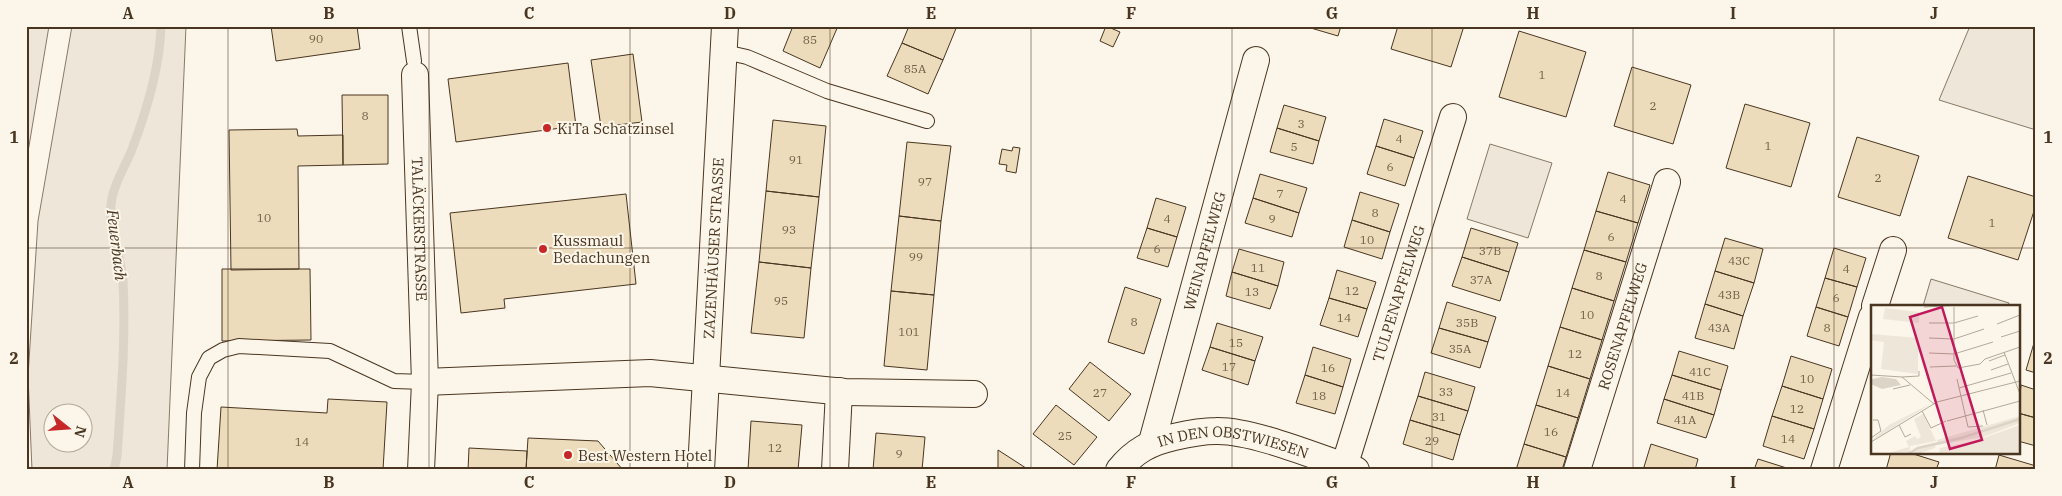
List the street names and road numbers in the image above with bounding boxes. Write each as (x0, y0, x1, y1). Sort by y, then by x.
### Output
street label: TALÄCKERSTRASSE (408, 156, 432, 301)
street label: ZAZENHÄUSER STRASSE (699, 157, 727, 340)
street label: WEINAPFELWEG (1179, 189, 1229, 313)
street label: TULPENAPFELWEG (1368, 223, 1428, 364)
street label: ROSENAPFELWEG (1593, 260, 1651, 392)
street label: IN DEN OBSTWIESEN (1155, 421, 1311, 462)

